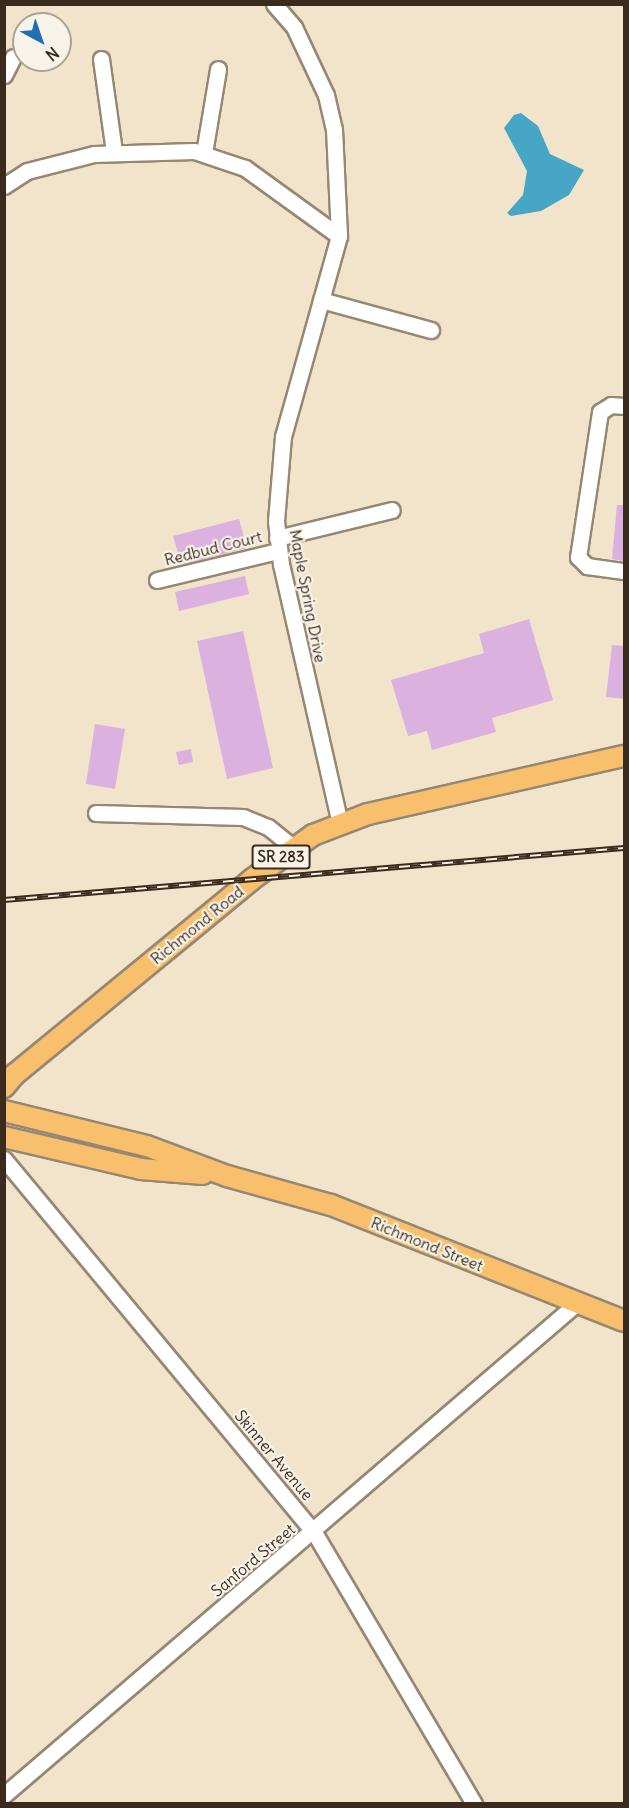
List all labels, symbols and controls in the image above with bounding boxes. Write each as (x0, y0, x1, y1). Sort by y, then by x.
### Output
north arrow (12, 12, 72, 72)
text: N (42, 43, 63, 65)
street label: Redbud Court (162, 527, 264, 569)
street label: Maple Spring Drive (286, 528, 330, 664)
road number: SR 283 (251, 845, 311, 869)
street label: Richmond Road (147, 882, 247, 968)
street label: Richmond Street (368, 1213, 486, 1275)
street label: Skinner Avenue (231, 1406, 317, 1504)
street label: Sanford Street (207, 1519, 299, 1601)

